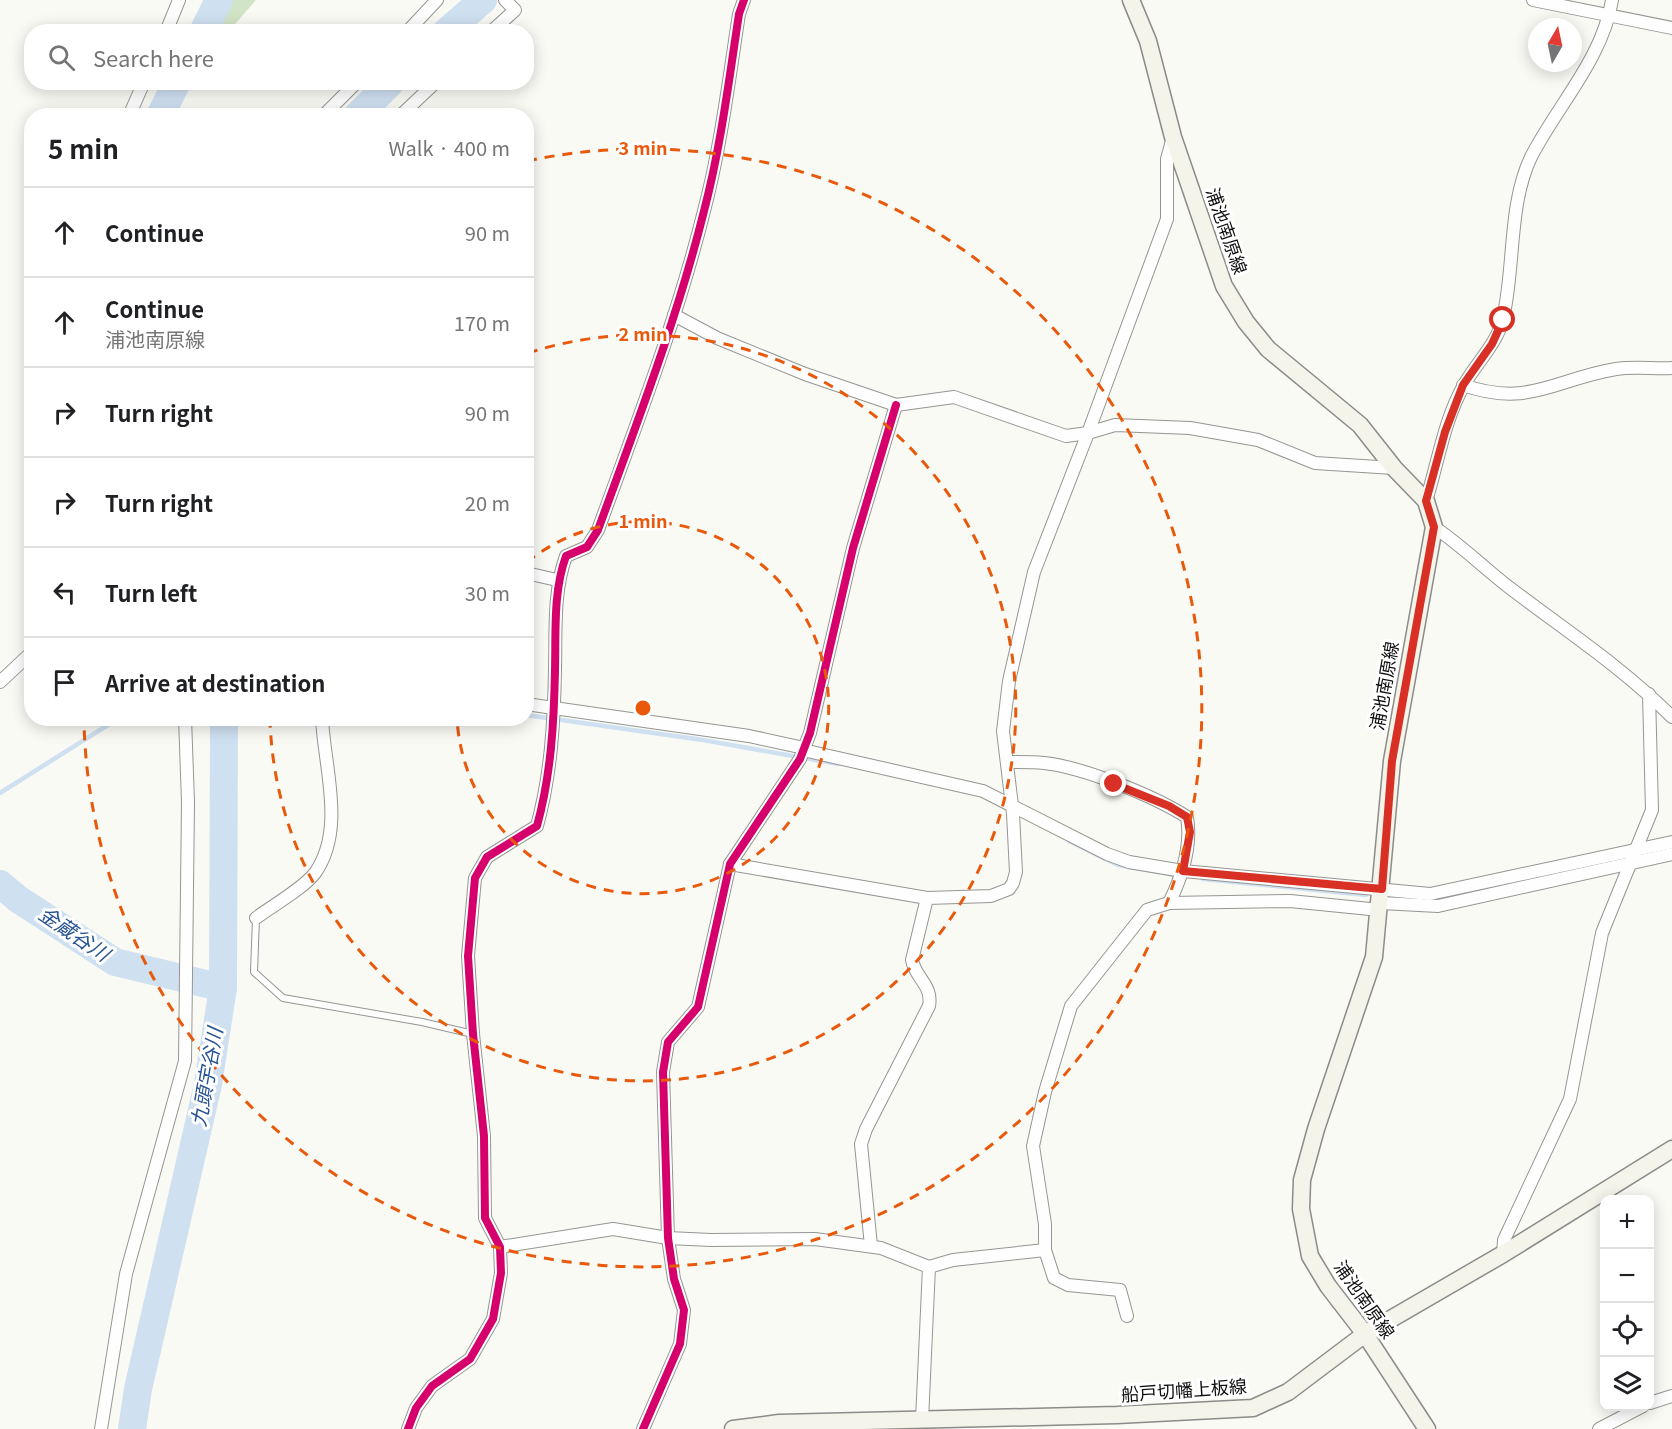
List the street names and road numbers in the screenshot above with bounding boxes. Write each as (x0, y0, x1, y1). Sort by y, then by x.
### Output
street label: 浦池南原線 (1201, 184, 1255, 277)
street label: 浦池南原線 (1362, 639, 1404, 732)
street label: 浦池南原線 (1329, 1255, 1402, 1343)
street label: 船戸切幡上板線 (1120, 1372, 1248, 1406)

